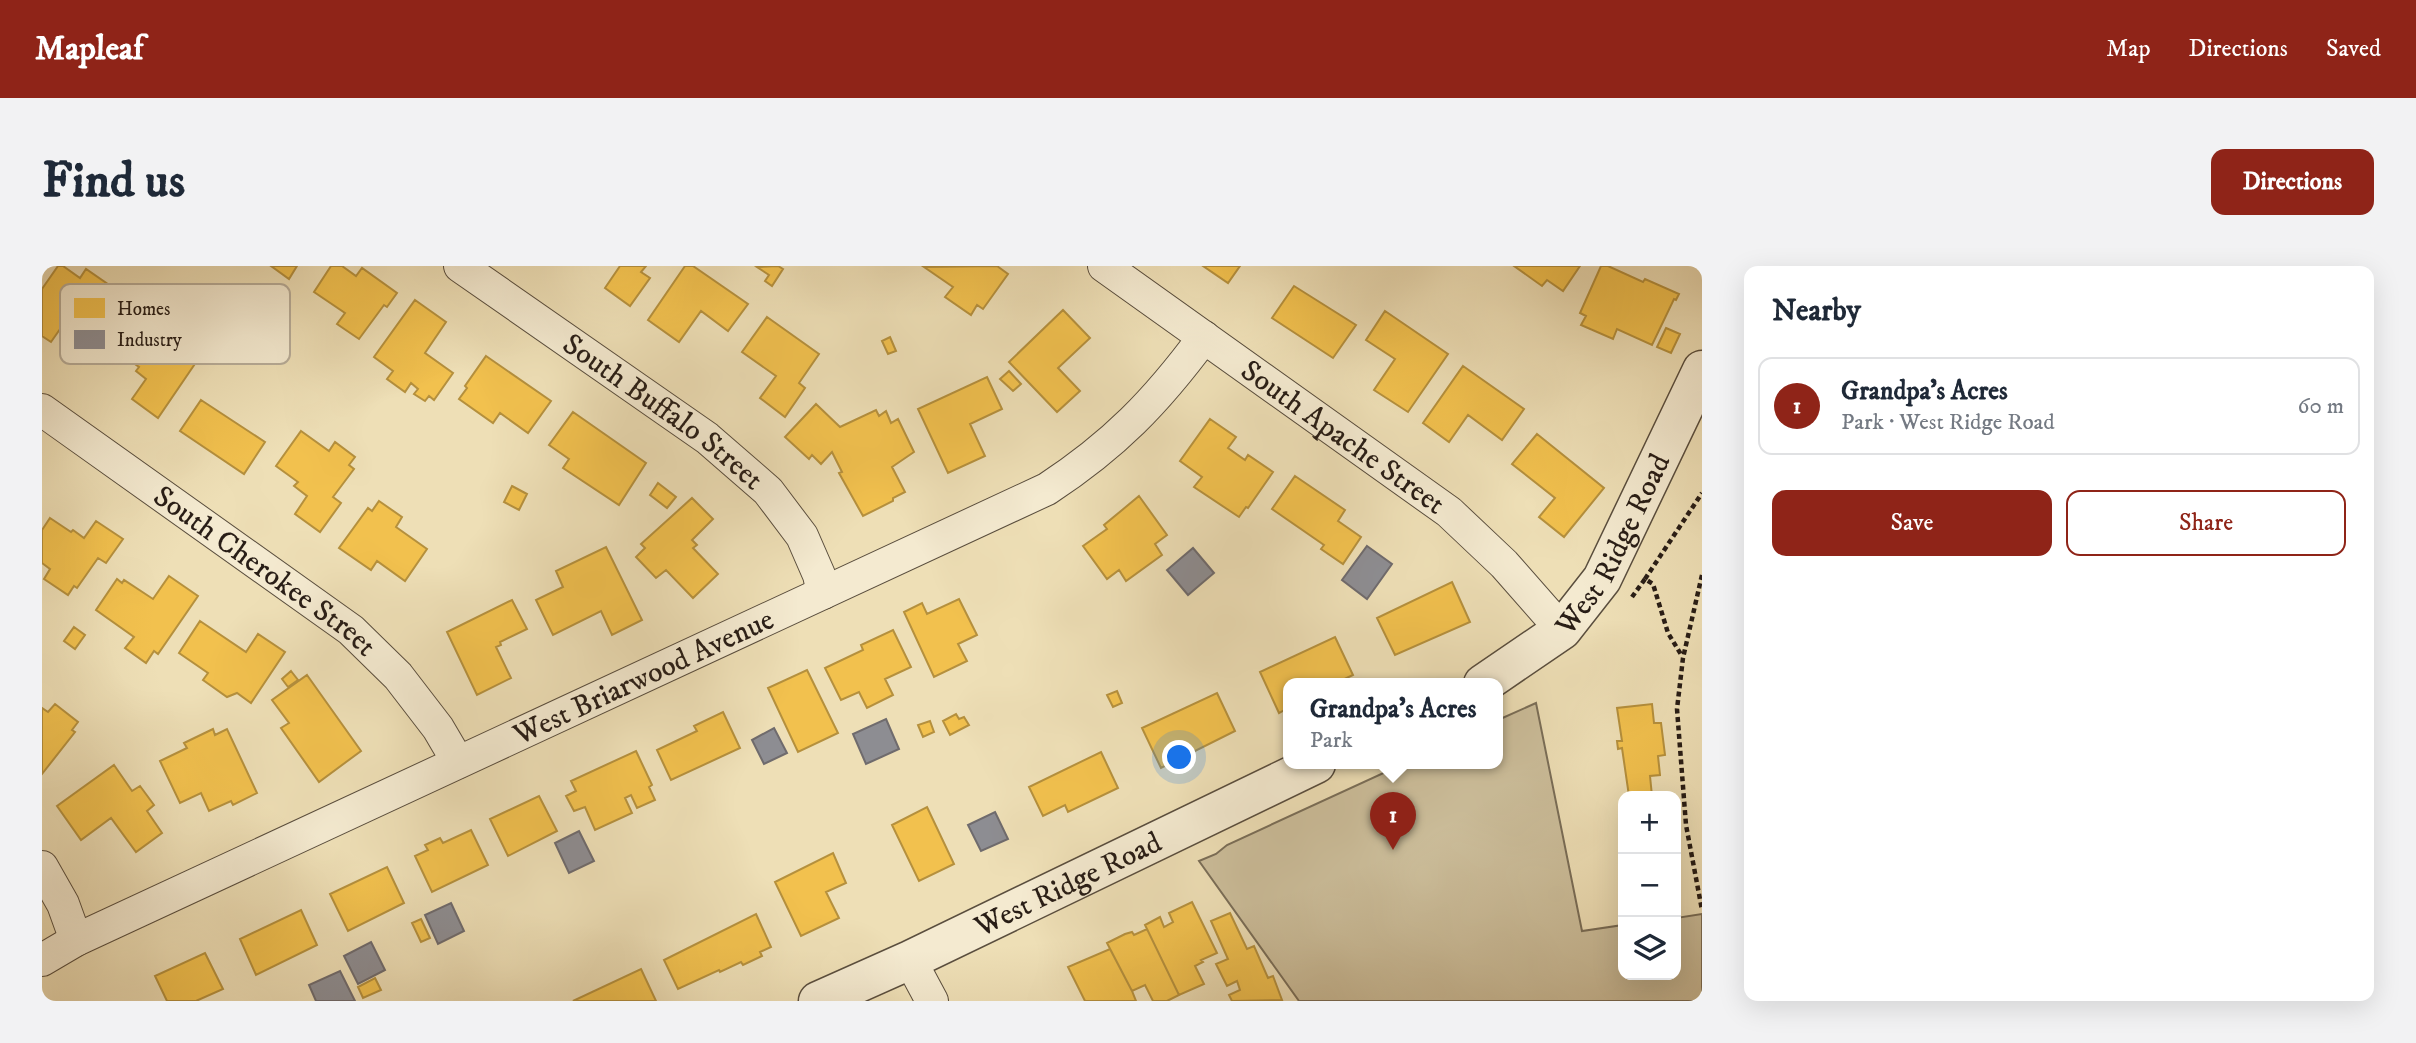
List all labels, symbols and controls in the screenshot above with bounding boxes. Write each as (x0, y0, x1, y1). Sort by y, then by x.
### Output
text: Mapleaf (35, 29, 144, 70)
text: Map (2106, 34, 2151, 64)
text: Directions (2189, 34, 2288, 64)
text: Saved (2326, 34, 2381, 64)
button: Directions (2211, 149, 2374, 215)
text: Find us (42, 151, 185, 213)
legend (60, 284, 290, 364)
text: Nearby (1772, 293, 1861, 330)
text: Homes (117, 298, 170, 321)
street label: South Buffalo Street (555, 326, 770, 499)
text: Industry (117, 329, 183, 352)
street label: South Apache Street (1233, 353, 1452, 523)
text: Grandpa's Acres (1841, 375, 2008, 408)
text: 1 (1793, 392, 1801, 421)
text: 60 m (2297, 392, 2344, 421)
text: Park · West Ridge Road (1841, 408, 2055, 437)
street label: West Ridge Road (1547, 448, 1679, 644)
street label: South Cherokee Street (146, 478, 384, 665)
button: Save (1772, 490, 2052, 556)
button: Share (2066, 490, 2346, 556)
street label: West Briarwood Avenue (507, 602, 780, 755)
popup (1283, 678, 1503, 769)
text: Grandpa's Acres (1310, 693, 1476, 726)
text: Park (1310, 726, 1353, 755)
your location (1162, 740, 1196, 774)
map controls (1618, 791, 1681, 980)
button: + (1618, 791, 1681, 854)
pin: 1 (1370, 792, 1416, 850)
street label: West Ridge Road (968, 824, 1168, 946)
button: − (1618, 854, 1681, 917)
button: layers (1618, 917, 1681, 980)

